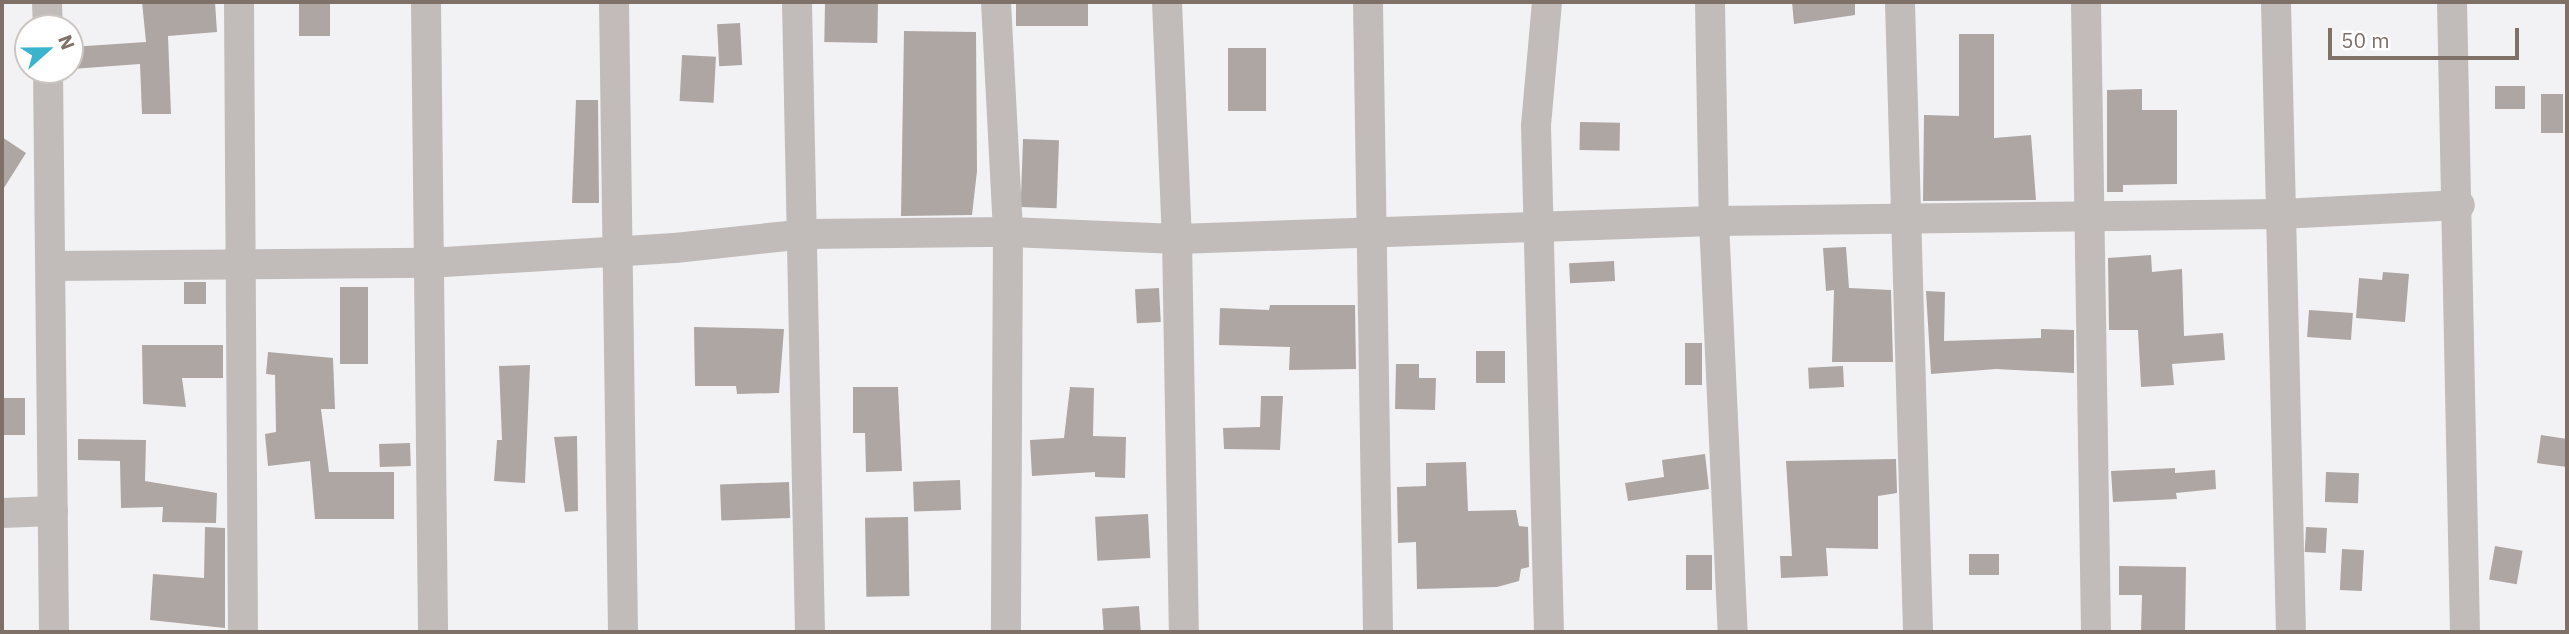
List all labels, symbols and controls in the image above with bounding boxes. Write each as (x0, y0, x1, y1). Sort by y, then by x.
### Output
north arrow (14, 14, 84, 84)
scale bar (2331, 14, 2522, 58)
text: 50 m (2341, 26, 2390, 54)
text: N (53, 31, 80, 53)

